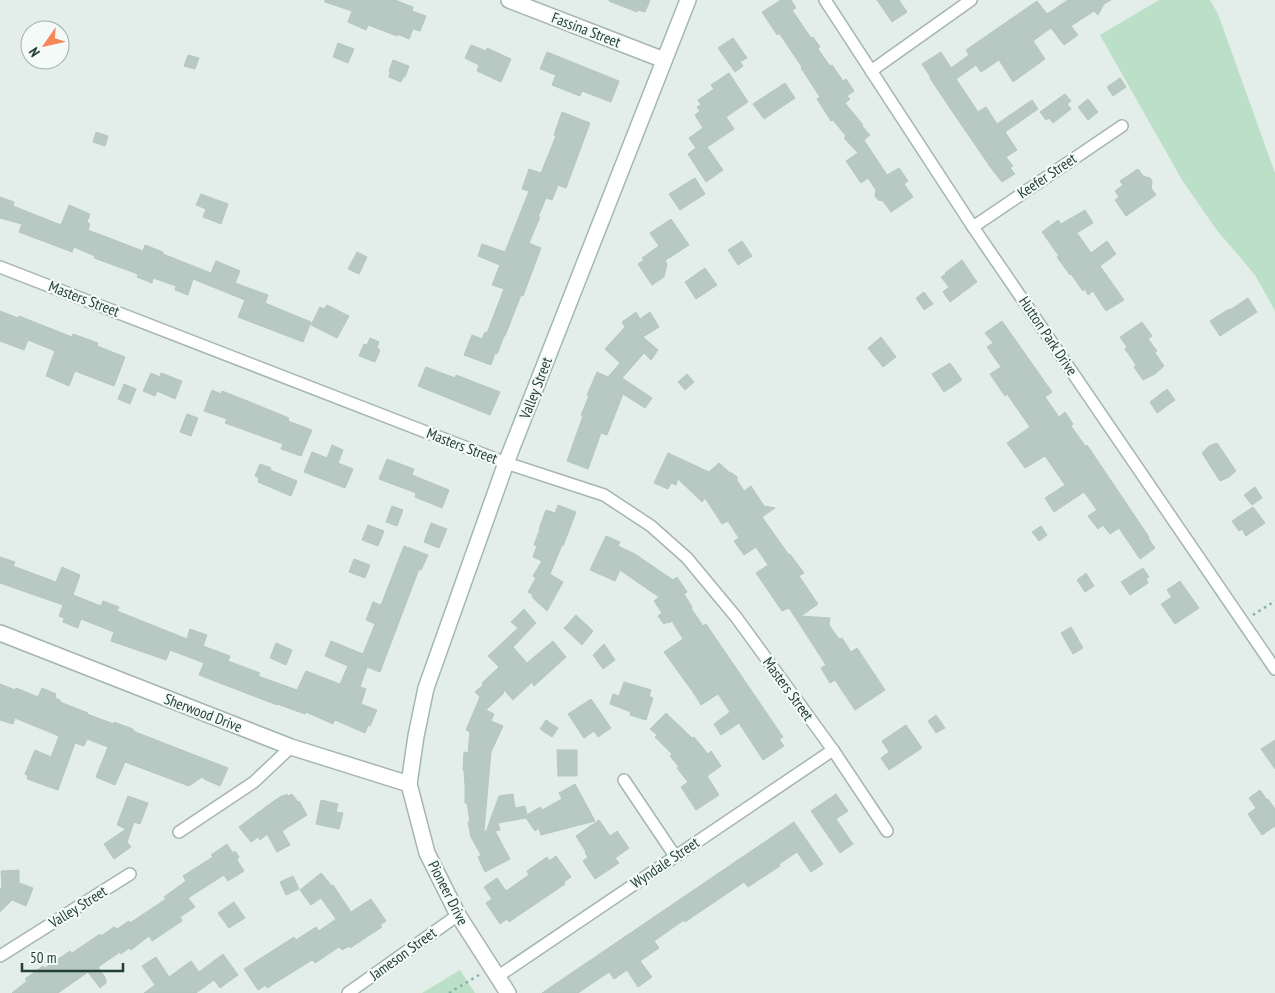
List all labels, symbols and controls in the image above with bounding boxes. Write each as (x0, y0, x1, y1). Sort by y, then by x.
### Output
street label: Fassina Street (549, 8, 623, 51)
north arrow (20, 20, 70, 70)
text: N (25, 44, 44, 60)
street label: Keefer Street (1013, 149, 1080, 202)
street label: Masters Street (46, 276, 122, 321)
street label: Hutton Park Drive (1015, 293, 1082, 379)
street label: Valley Street (515, 354, 556, 422)
street label: Masters Street (424, 423, 500, 468)
street label: Masters Street (759, 653, 818, 724)
street label: Sherwood Drive (162, 689, 245, 736)
street label: Wyndale Street (627, 833, 703, 892)
street label: Pioneer Drive (424, 857, 473, 928)
street label: Valley Street (44, 881, 110, 932)
street label: Jameson Street (365, 923, 440, 985)
scale bar (22, 940, 124, 972)
text: 50 m (30, 948, 56, 967)

